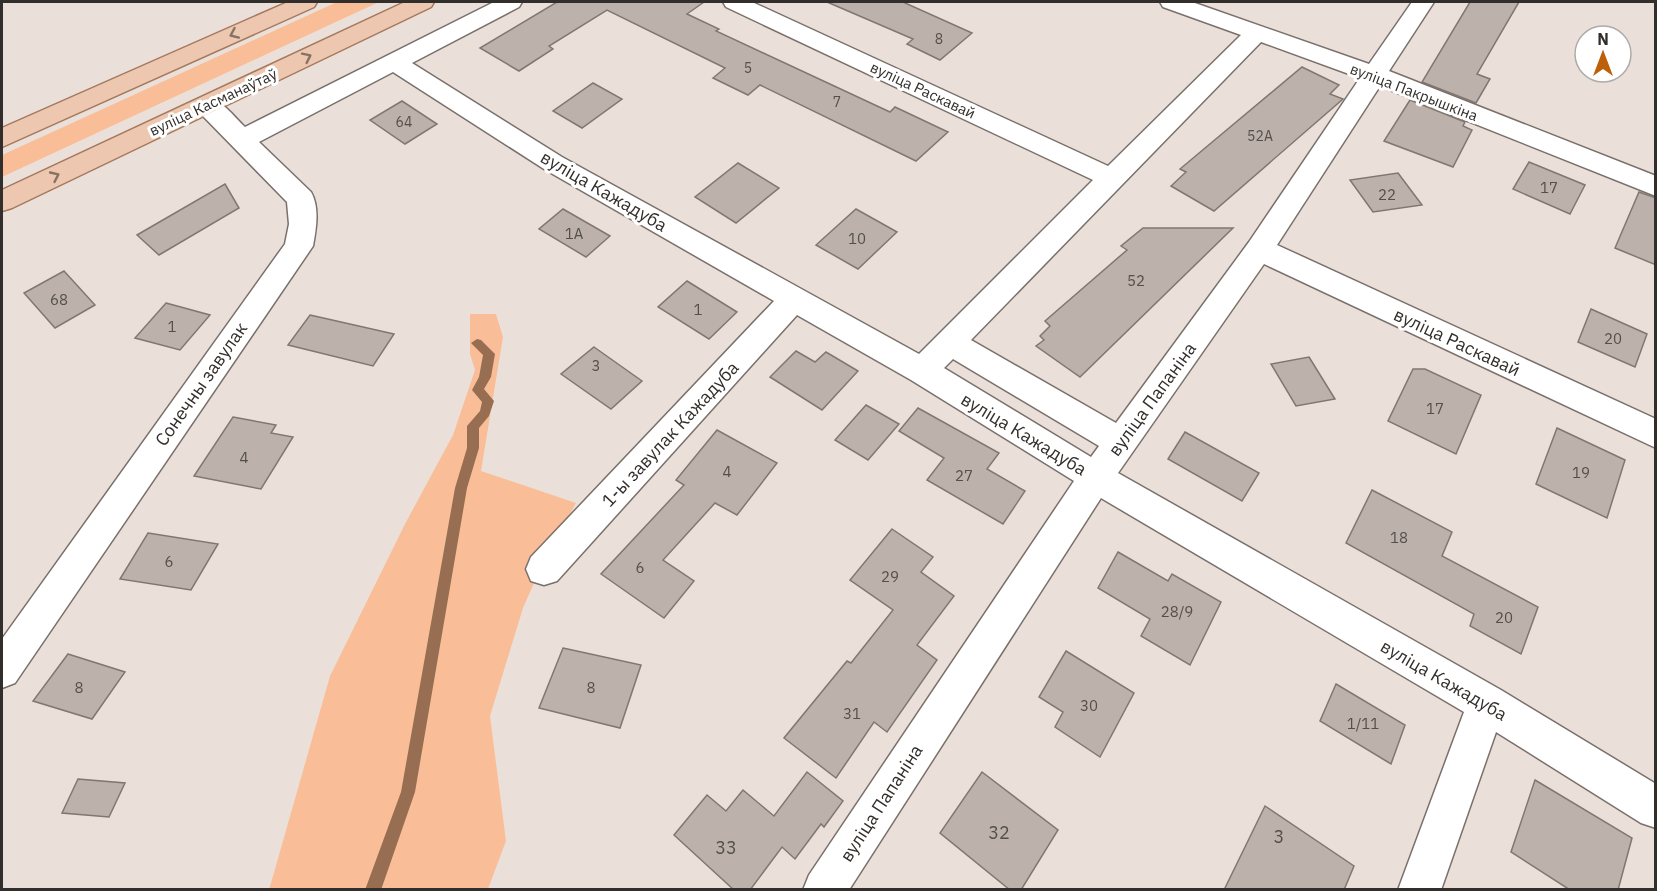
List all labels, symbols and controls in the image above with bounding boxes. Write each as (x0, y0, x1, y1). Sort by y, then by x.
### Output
north arrow (1573, 24, 1633, 84)
one-way arrow (229, 27, 240, 39)
text: N (1597, 29, 1609, 49)
house number: 8 (935, 30, 943, 48)
one-way arrow (300, 53, 311, 65)
street label: вуліца Раскавай (867, 57, 979, 123)
house number: 5 (744, 59, 752, 77)
street label: вуліца Пакрышкіна (1347, 59, 1481, 125)
street label: вуліца Касманаўтаў (146, 64, 280, 140)
house number: 7 (833, 93, 841, 111)
house number: 64 (396, 113, 412, 131)
house number: 52А (1247, 127, 1273, 145)
street label: вуліца Кажадуба (537, 145, 672, 237)
one-way arrow (48, 172, 59, 184)
house number: 17 (1540, 178, 1558, 197)
house number: 22 (1378, 185, 1396, 204)
house number: 1А (565, 224, 584, 243)
house number: 10 (848, 229, 866, 248)
house number: 52 (1127, 271, 1145, 290)
house number: 68 (50, 290, 68, 309)
house number: 1 (693, 300, 703, 319)
street label: вуліца Раскавай (1390, 303, 1524, 381)
street label: Сонечны завулак (150, 317, 252, 450)
house number: 1 (167, 317, 177, 336)
house number: 20 (1604, 329, 1622, 348)
street label: вуліца Папаніна (1103, 337, 1201, 460)
house number: 3 (591, 356, 601, 375)
street label: 1-ы завулак Кажадуба (597, 356, 744, 512)
street label: вуліца Кажадуба (957, 387, 1091, 481)
house number: 17 (1426, 399, 1444, 418)
house number: 4 (239, 448, 249, 467)
house number: 4 (722, 462, 732, 481)
house number: 19 (1572, 463, 1590, 482)
house number: 27 (955, 466, 973, 485)
house number: 18 (1390, 528, 1408, 547)
house number: 6 (164, 552, 174, 571)
house number: 6 (635, 558, 645, 577)
house number: 29 (881, 567, 899, 586)
house number: 28/9 (1161, 602, 1193, 621)
house number: 20 (1495, 608, 1513, 627)
street label: вуліца Кажадуба (1377, 634, 1512, 726)
house number: 8 (74, 678, 84, 697)
house number: 8 (586, 678, 596, 697)
house number: 30 (1080, 696, 1098, 715)
house number: 31 (843, 704, 861, 723)
house number: 1/11 (1347, 714, 1379, 733)
street label: вуліца Папаніна (835, 740, 928, 866)
house number: 32 (988, 821, 1010, 844)
house number: 3 (1274, 825, 1284, 848)
house number: 33 (715, 836, 737, 859)

